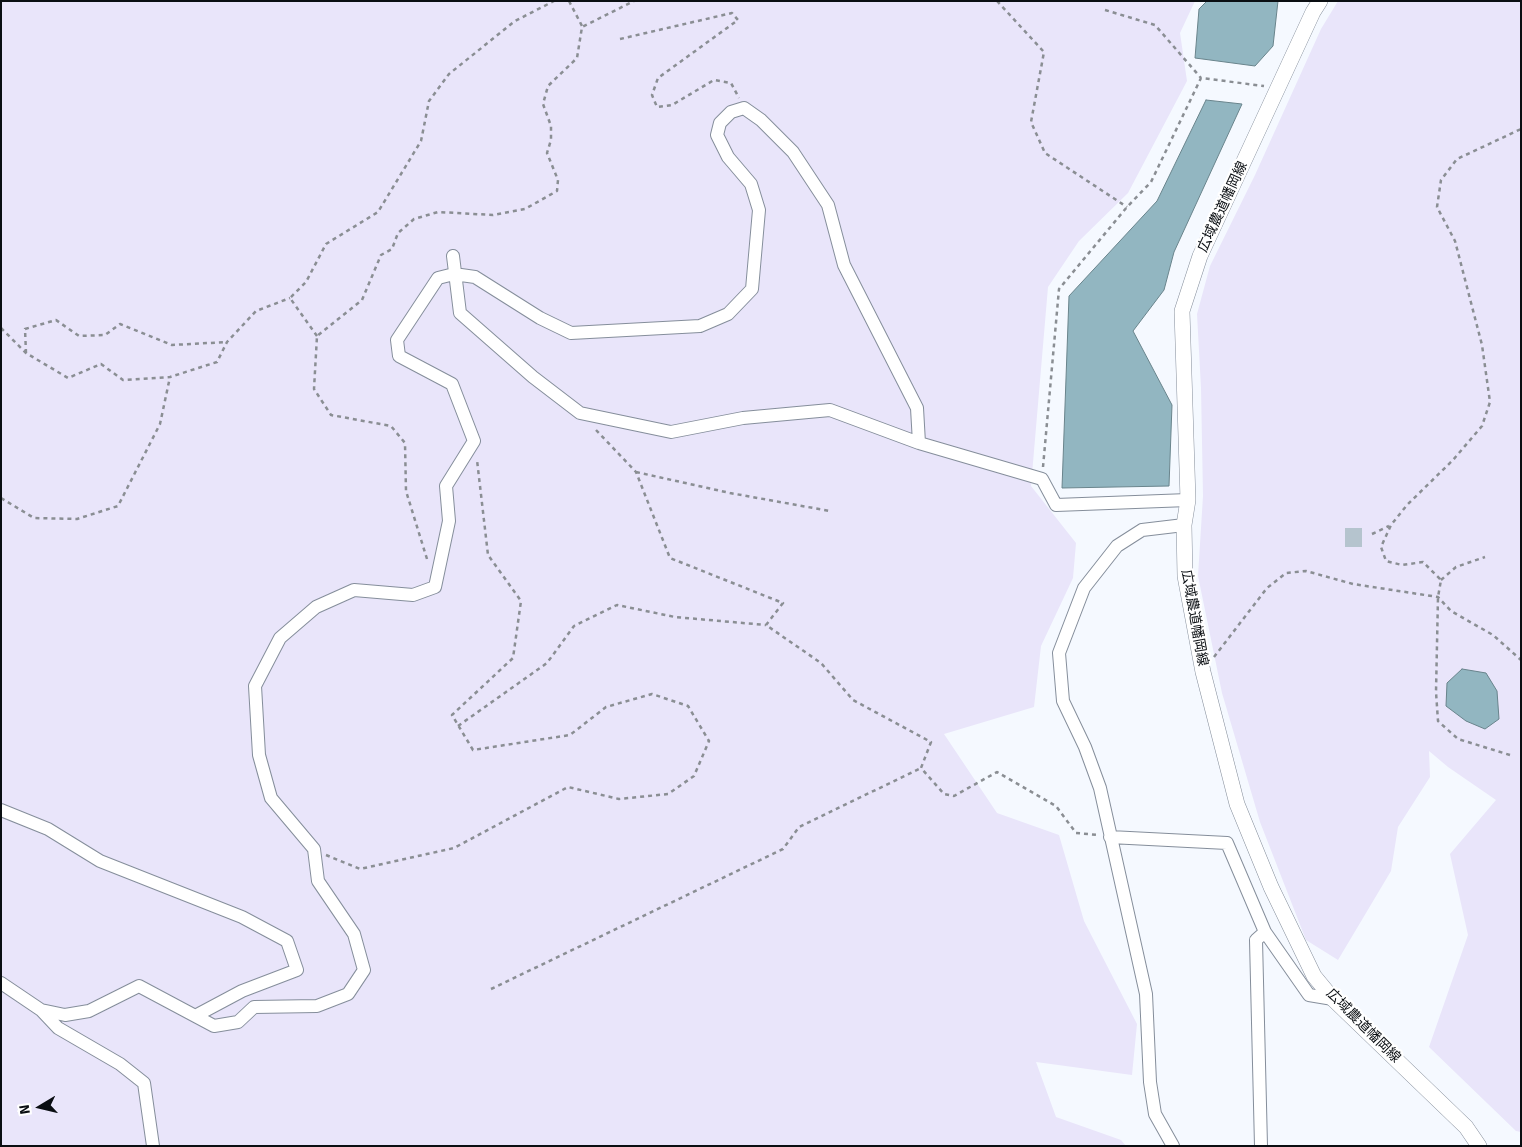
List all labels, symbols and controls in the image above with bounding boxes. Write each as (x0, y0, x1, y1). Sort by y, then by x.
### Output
street label: 広域農道幡岡線 (1195, 159, 1251, 255)
street label: 広域農道幡岡線 (1177, 568, 1211, 668)
street label: 広域農道幡岡線 (1322, 985, 1404, 1067)
north arrow (15, 1082, 65, 1132)
text: N (16, 1103, 34, 1116)

